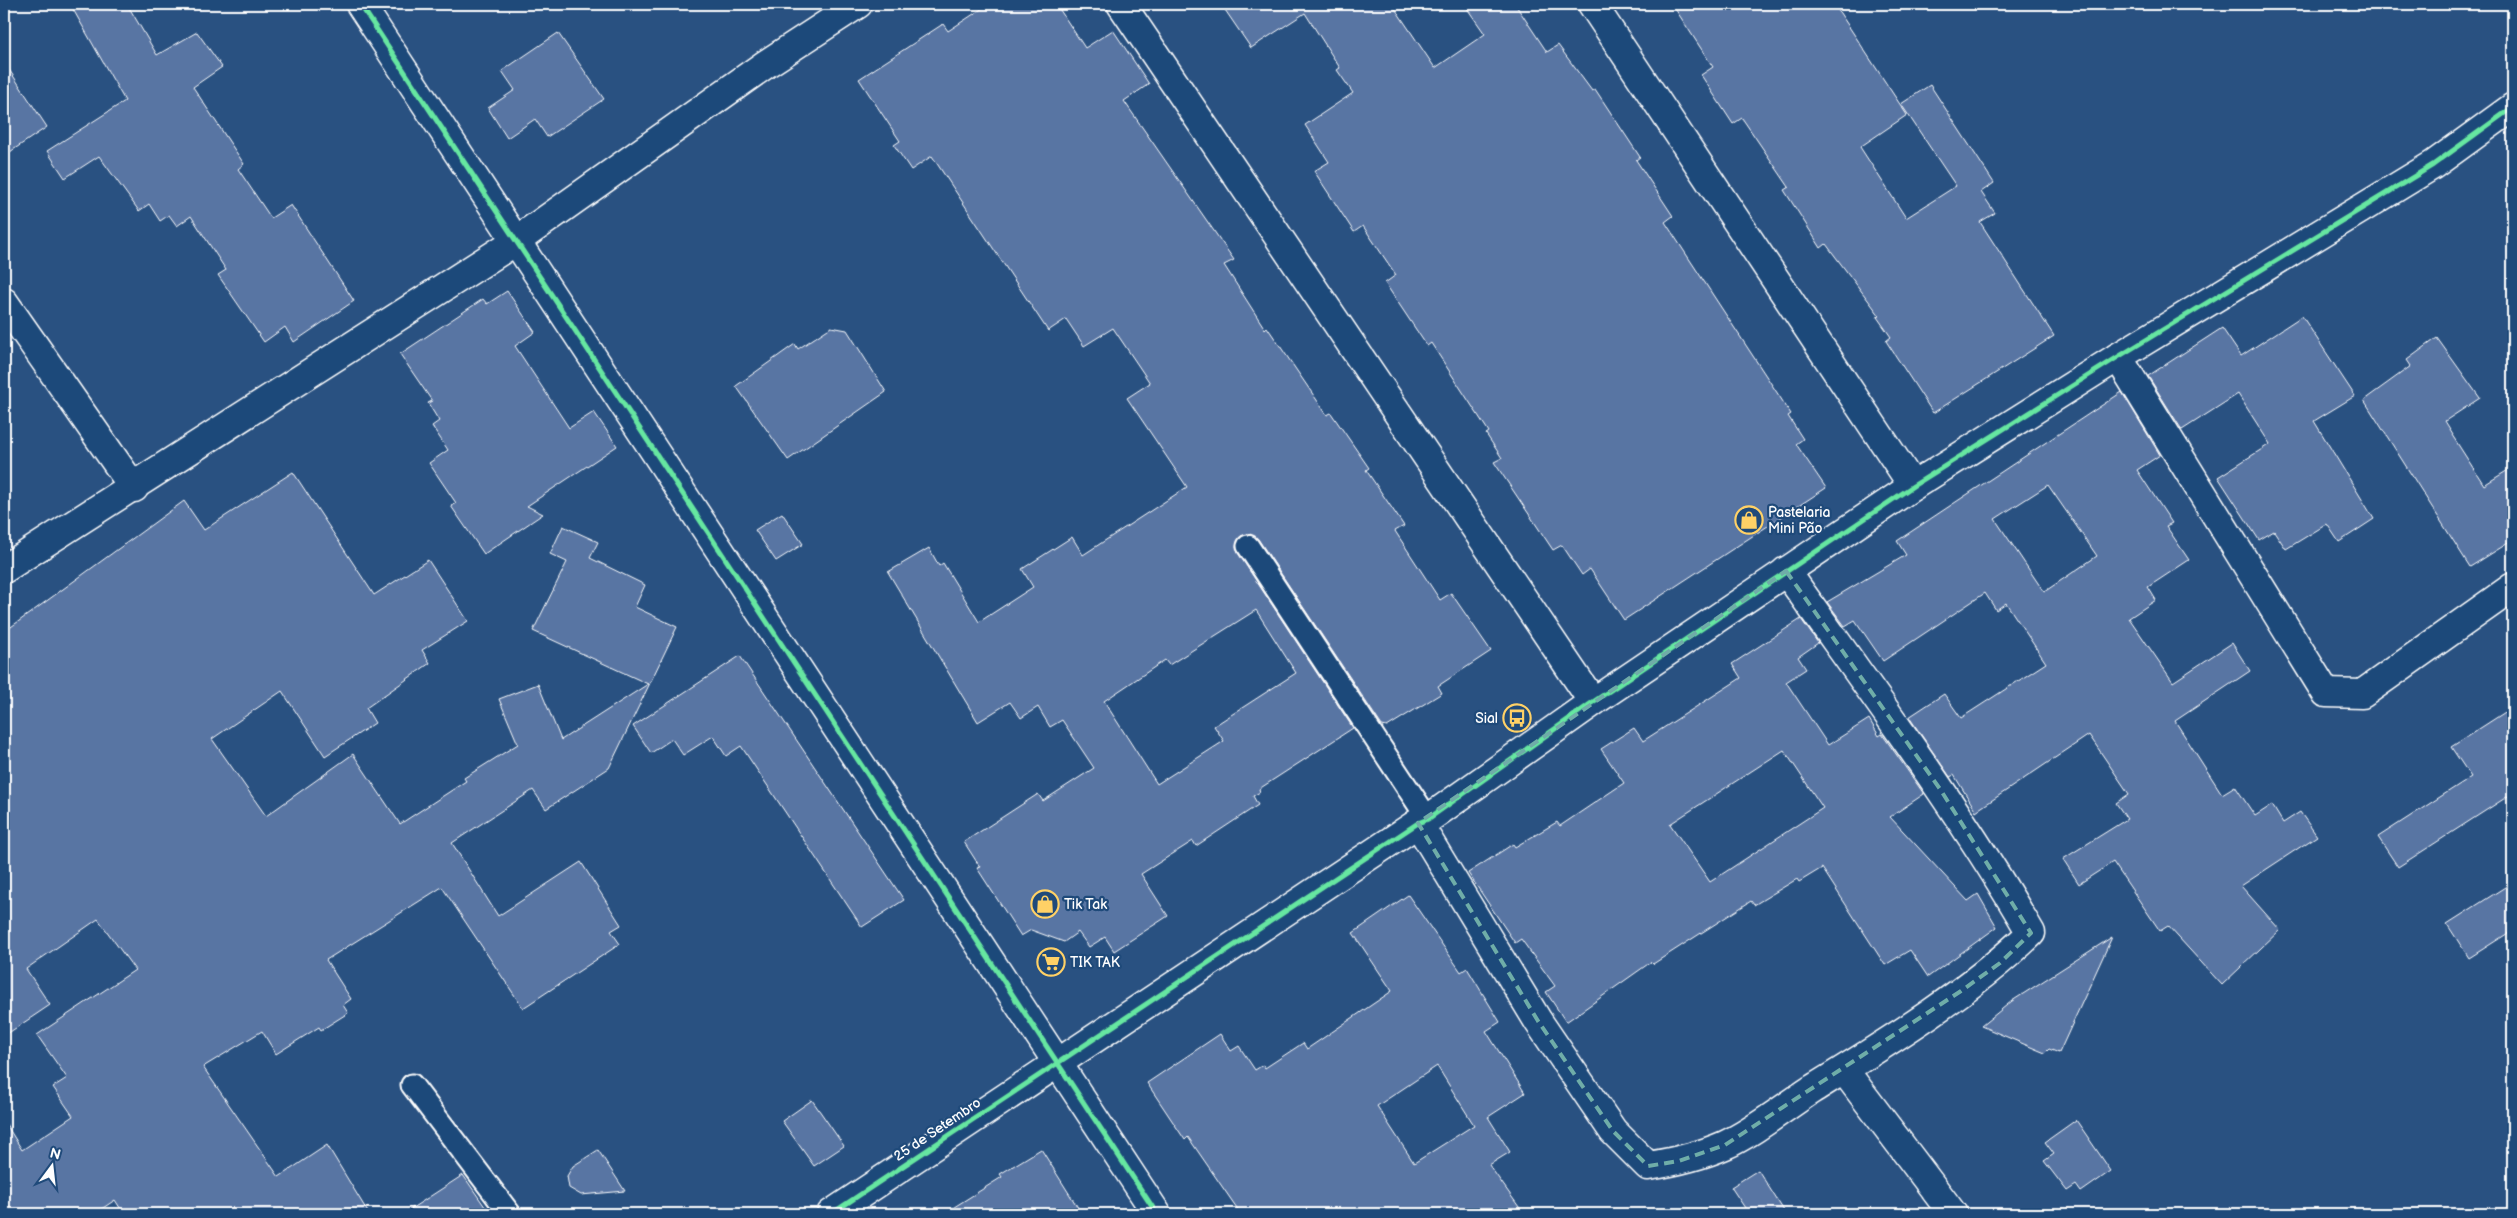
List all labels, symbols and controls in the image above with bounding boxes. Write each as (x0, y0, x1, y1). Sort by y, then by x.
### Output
place label: Pastelaria Mini Pão (1768, 504, 1831, 537)
shop icon: Pastelaria Mini Pão (1734, 505, 1764, 535)
bus stop icon: Sial (1502, 703, 1532, 733)
place label: Sial (1475, 710, 1498, 727)
shop icon: Tik Tak (1030, 889, 1060, 919)
place label: Tik Tak (1064, 896, 1107, 913)
supermarket icon: TIK TAK (1036, 947, 1066, 977)
place label: TIK TAK (1070, 954, 1121, 971)
street label: 25 de Setembro (891, 1094, 984, 1165)
north arrow (28, 1140, 78, 1190)
text: N (48, 1144, 63, 1163)

